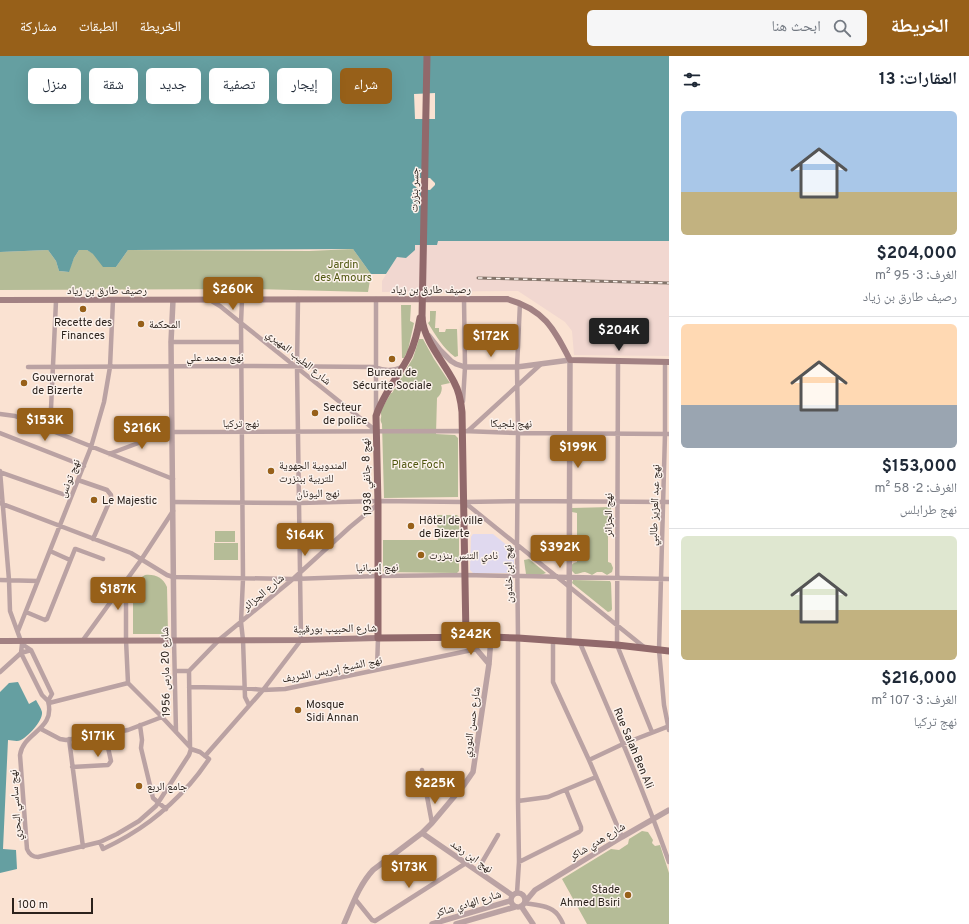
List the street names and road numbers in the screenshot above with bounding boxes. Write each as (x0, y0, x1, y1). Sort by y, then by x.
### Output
street label: جسر بنزرت (408, 168, 422, 213)
street label: رصيف طارق بن زياد (391, 283, 471, 297)
street label: رصيف طارق بن زياد (67, 284, 147, 298)
street label: شارع الطيب المهيري (262, 327, 334, 389)
street label: نهج محمد علي (186, 351, 244, 366)
street label: نهج تركيا (223, 417, 259, 431)
street label: نهج بلجيكا (490, 417, 532, 431)
street label: نهج 8 جانفي 1938 (359, 438, 376, 516)
street label: نهج تونس (56, 457, 84, 500)
street label: نهج عبد العزيز طالبي (647, 464, 664, 546)
street label: نهج اليونان (296, 487, 340, 501)
street label: نهج الجزائر (602, 493, 616, 538)
street label: نهج ابن خلدون (501, 545, 517, 603)
street label: نهج إسبانيا (356, 561, 399, 575)
street label: شارع الجزائر (239, 571, 287, 615)
street label: شارع الحبيب بورقيبة (293, 621, 377, 637)
street label: شارع 20 مارس 1956 (158, 627, 174, 717)
street label: نهج الشيخ إدريس الشريف (281, 653, 383, 687)
street label: شارع حسن النوري (460, 686, 485, 758)
street label: Rue Salah Ben Ali (610, 706, 656, 791)
street label: نهج ساسي البحري (7, 769, 26, 841)
street label: شارع هدي شاكر (566, 820, 628, 865)
street label: نهج ابن رشد (448, 837, 495, 876)
street label: شارع الهادي شاكر (433, 887, 503, 922)

